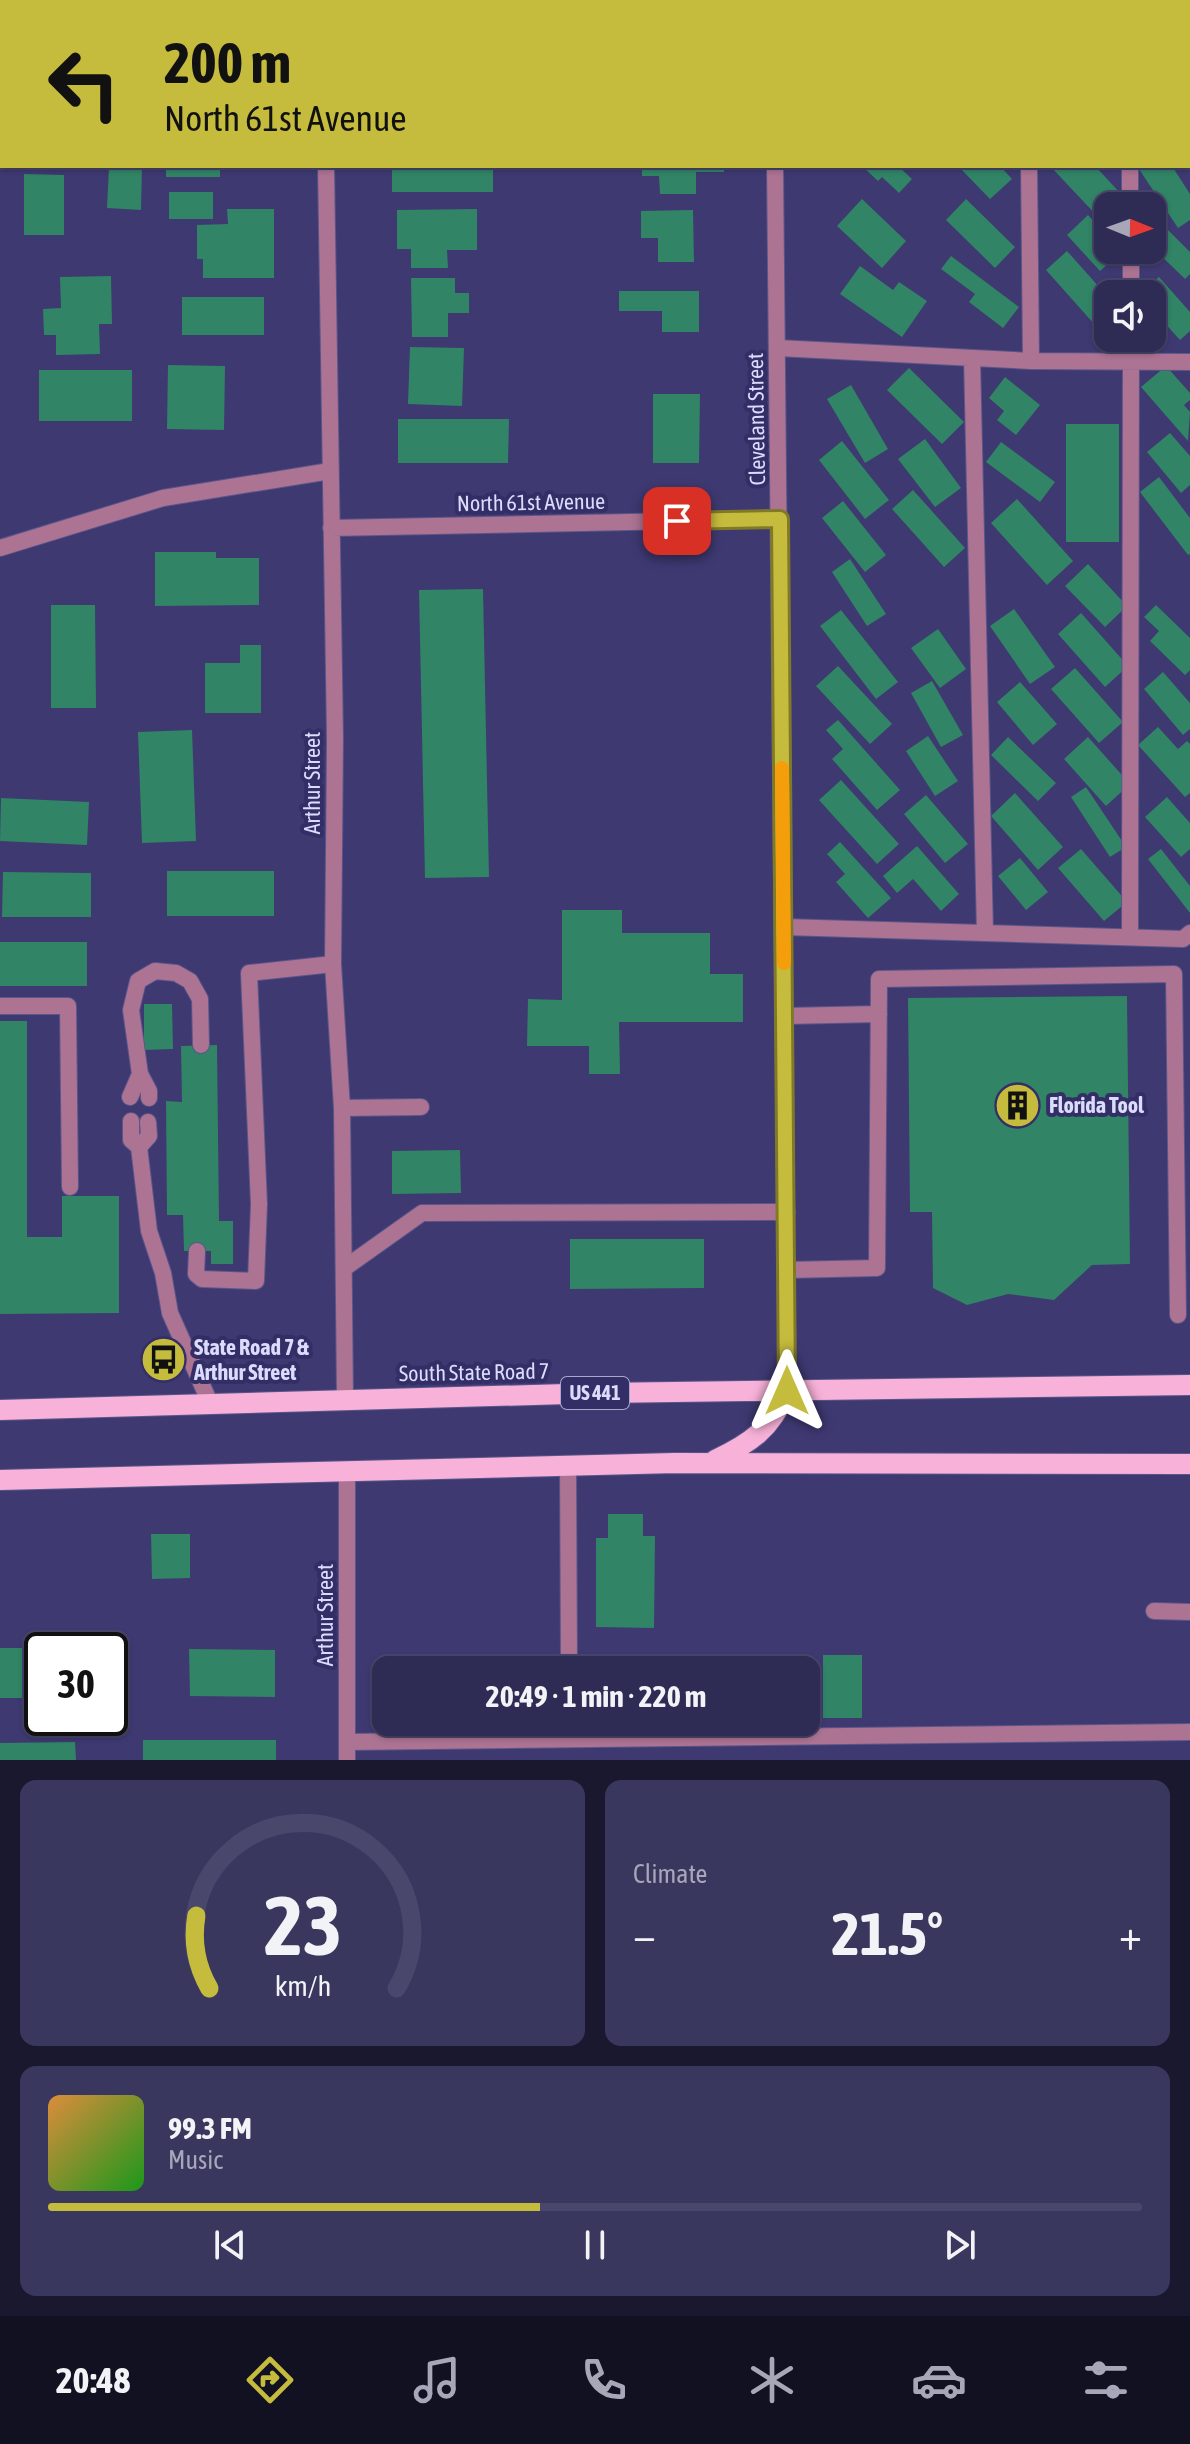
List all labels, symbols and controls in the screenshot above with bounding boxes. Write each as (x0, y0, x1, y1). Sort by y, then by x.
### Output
text: 200 m (164, 31, 291, 95)
icon: left (32, 32, 136, 136)
text: North 61st Avenue (164, 97, 407, 139)
north arrow (1094, 192, 1166, 264)
map controls (1094, 192, 1166, 352)
button: sound (1094, 280, 1166, 352)
street label: Cleveland Street (742, 353, 770, 485)
pin (643, 487, 711, 555)
street label: North 61st Avenue (457, 488, 605, 516)
icon: arrive (655, 499, 699, 543)
street label: Arthur Street (299, 732, 325, 834)
building icon: Florida Tool (994, 1081, 1042, 1129)
place label: Florida Tool (1049, 1092, 1145, 1118)
place label: State Road 7 & Arthur Street (193, 1334, 309, 1385)
bus stop icon: State Road 7 & Arthur Street (139, 1336, 187, 1384)
position arrow (745, 1349, 829, 1433)
street label: South State Road 7 (399, 1358, 549, 1386)
road number: US 441 (561, 1377, 629, 1409)
street label: Arthur Street (312, 1564, 338, 1666)
speed limit sign: 30 (24, 1632, 128, 1736)
text: 20:49 · 1 min · 220 m (486, 1679, 706, 1713)
text: Climate (633, 1859, 707, 1889)
text: 23 (263, 1877, 342, 1973)
text: 21.5° (832, 1899, 943, 1968)
text: − (633, 1909, 656, 1959)
text: + (1119, 1909, 1142, 1959)
text: km/h (274, 1969, 331, 2002)
text: 99.3 FM (168, 2111, 252, 2145)
text: Music (168, 2145, 223, 2175)
icon: previous (208, 2223, 252, 2267)
icon: pause (573, 2223, 617, 2267)
icon: next (938, 2223, 982, 2267)
icon: directions (242, 2352, 298, 2408)
icon: music (409, 2352, 465, 2408)
icon: phone (576, 2352, 632, 2408)
icon: climate (744, 2352, 800, 2408)
icon: car (911, 2352, 967, 2408)
icon: filters (1078, 2352, 1134, 2408)
text: 20:48 (56, 2359, 130, 2401)

